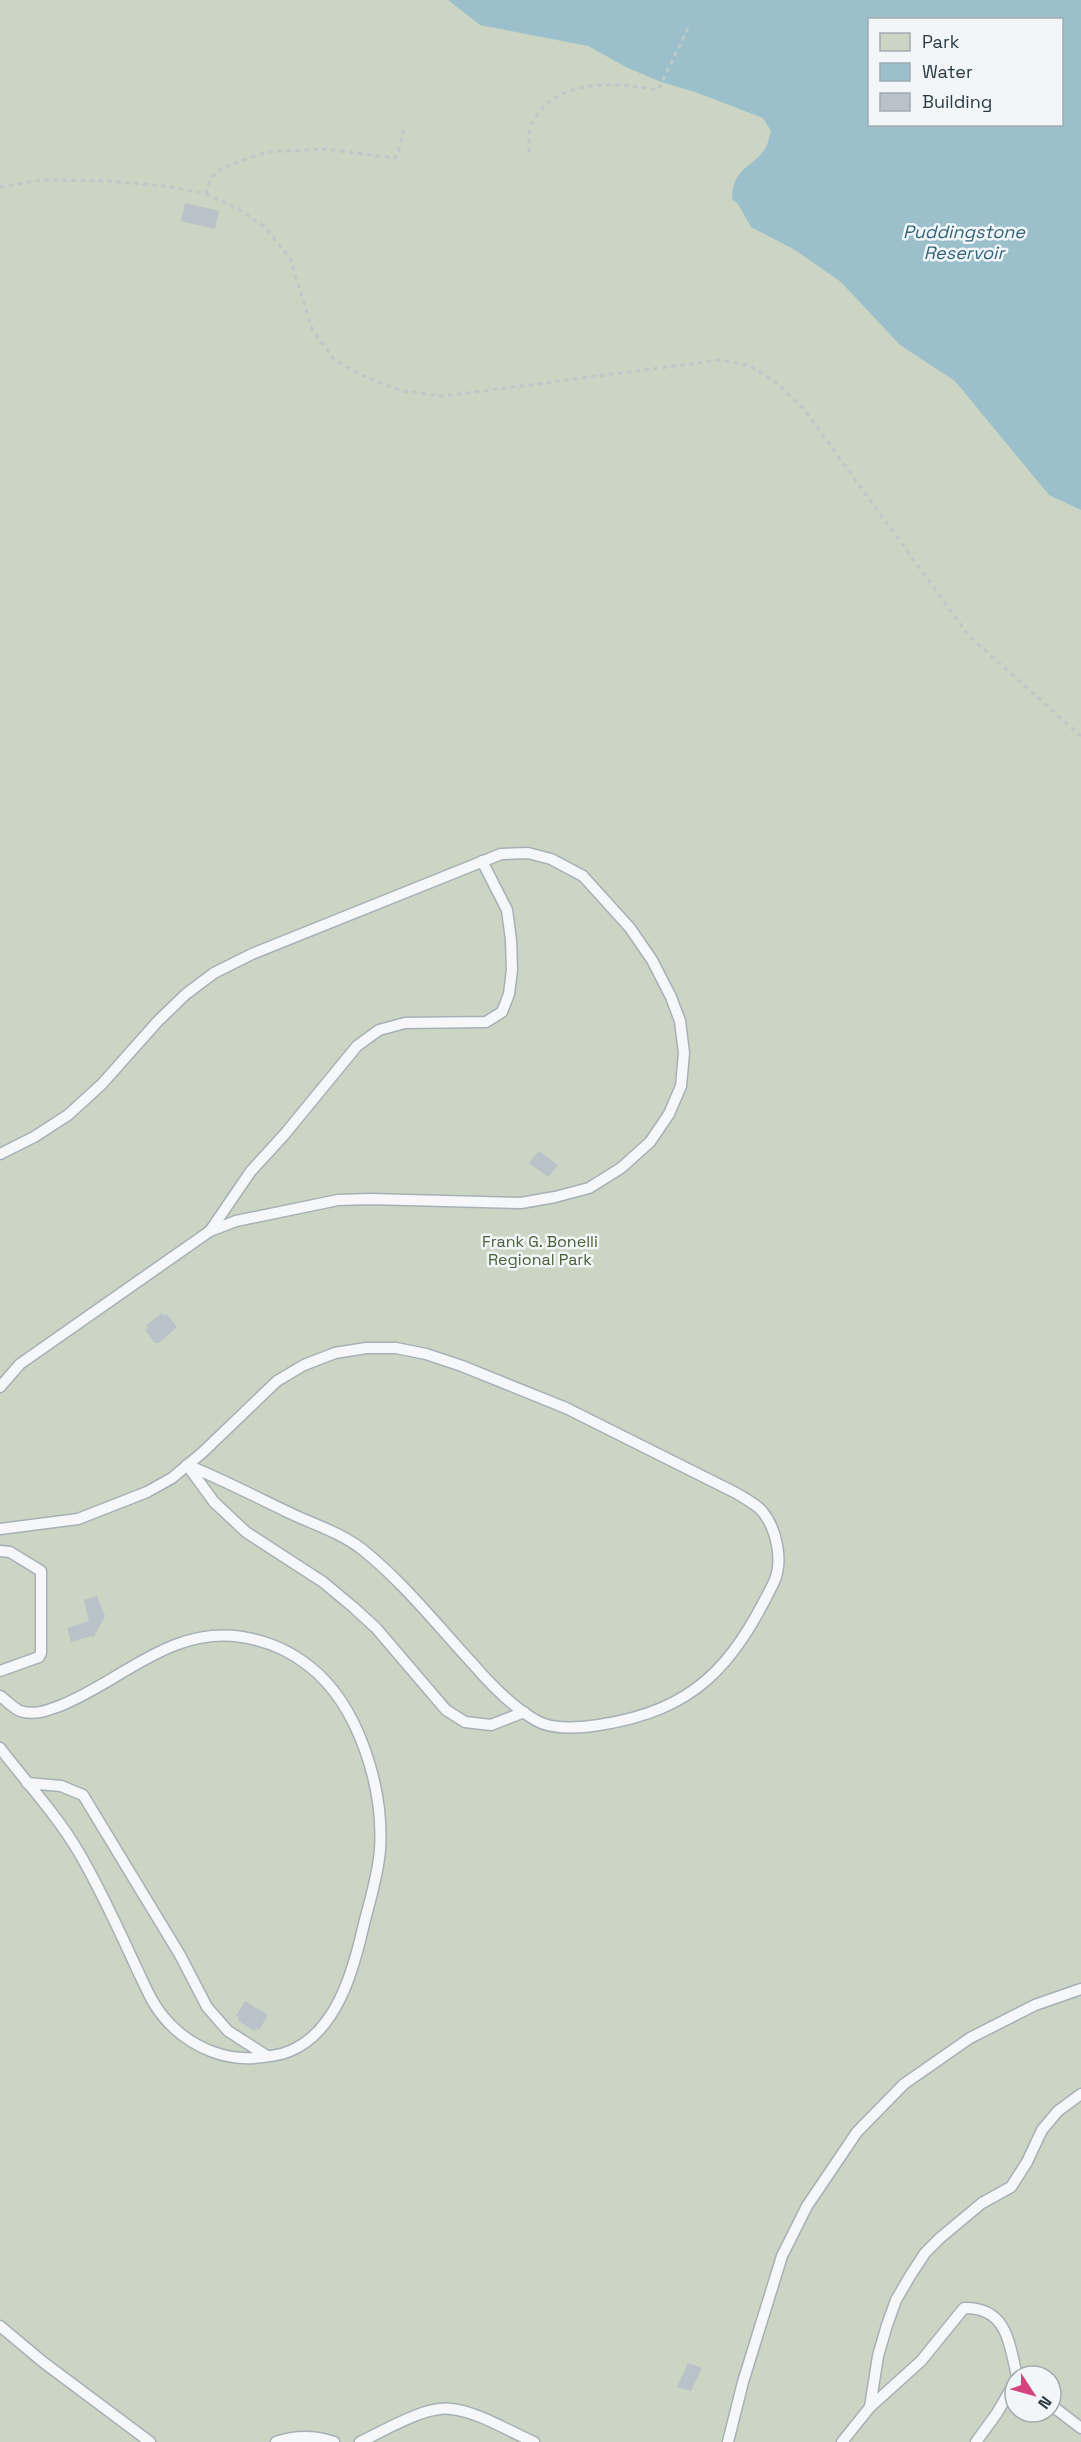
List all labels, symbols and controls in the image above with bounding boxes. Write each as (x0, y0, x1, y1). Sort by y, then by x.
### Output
legend (868, 18, 1063, 126)
text: Park (922, 30, 960, 53)
text: Water (922, 60, 973, 83)
text: Building (922, 90, 992, 113)
water label: Puddingstone Reservoir (903, 220, 1026, 264)
park label: Frank G. Bonelli Regional Park (482, 1231, 598, 1270)
north arrow (1003, 2364, 1063, 2424)
text: N (1033, 2392, 1056, 2413)

